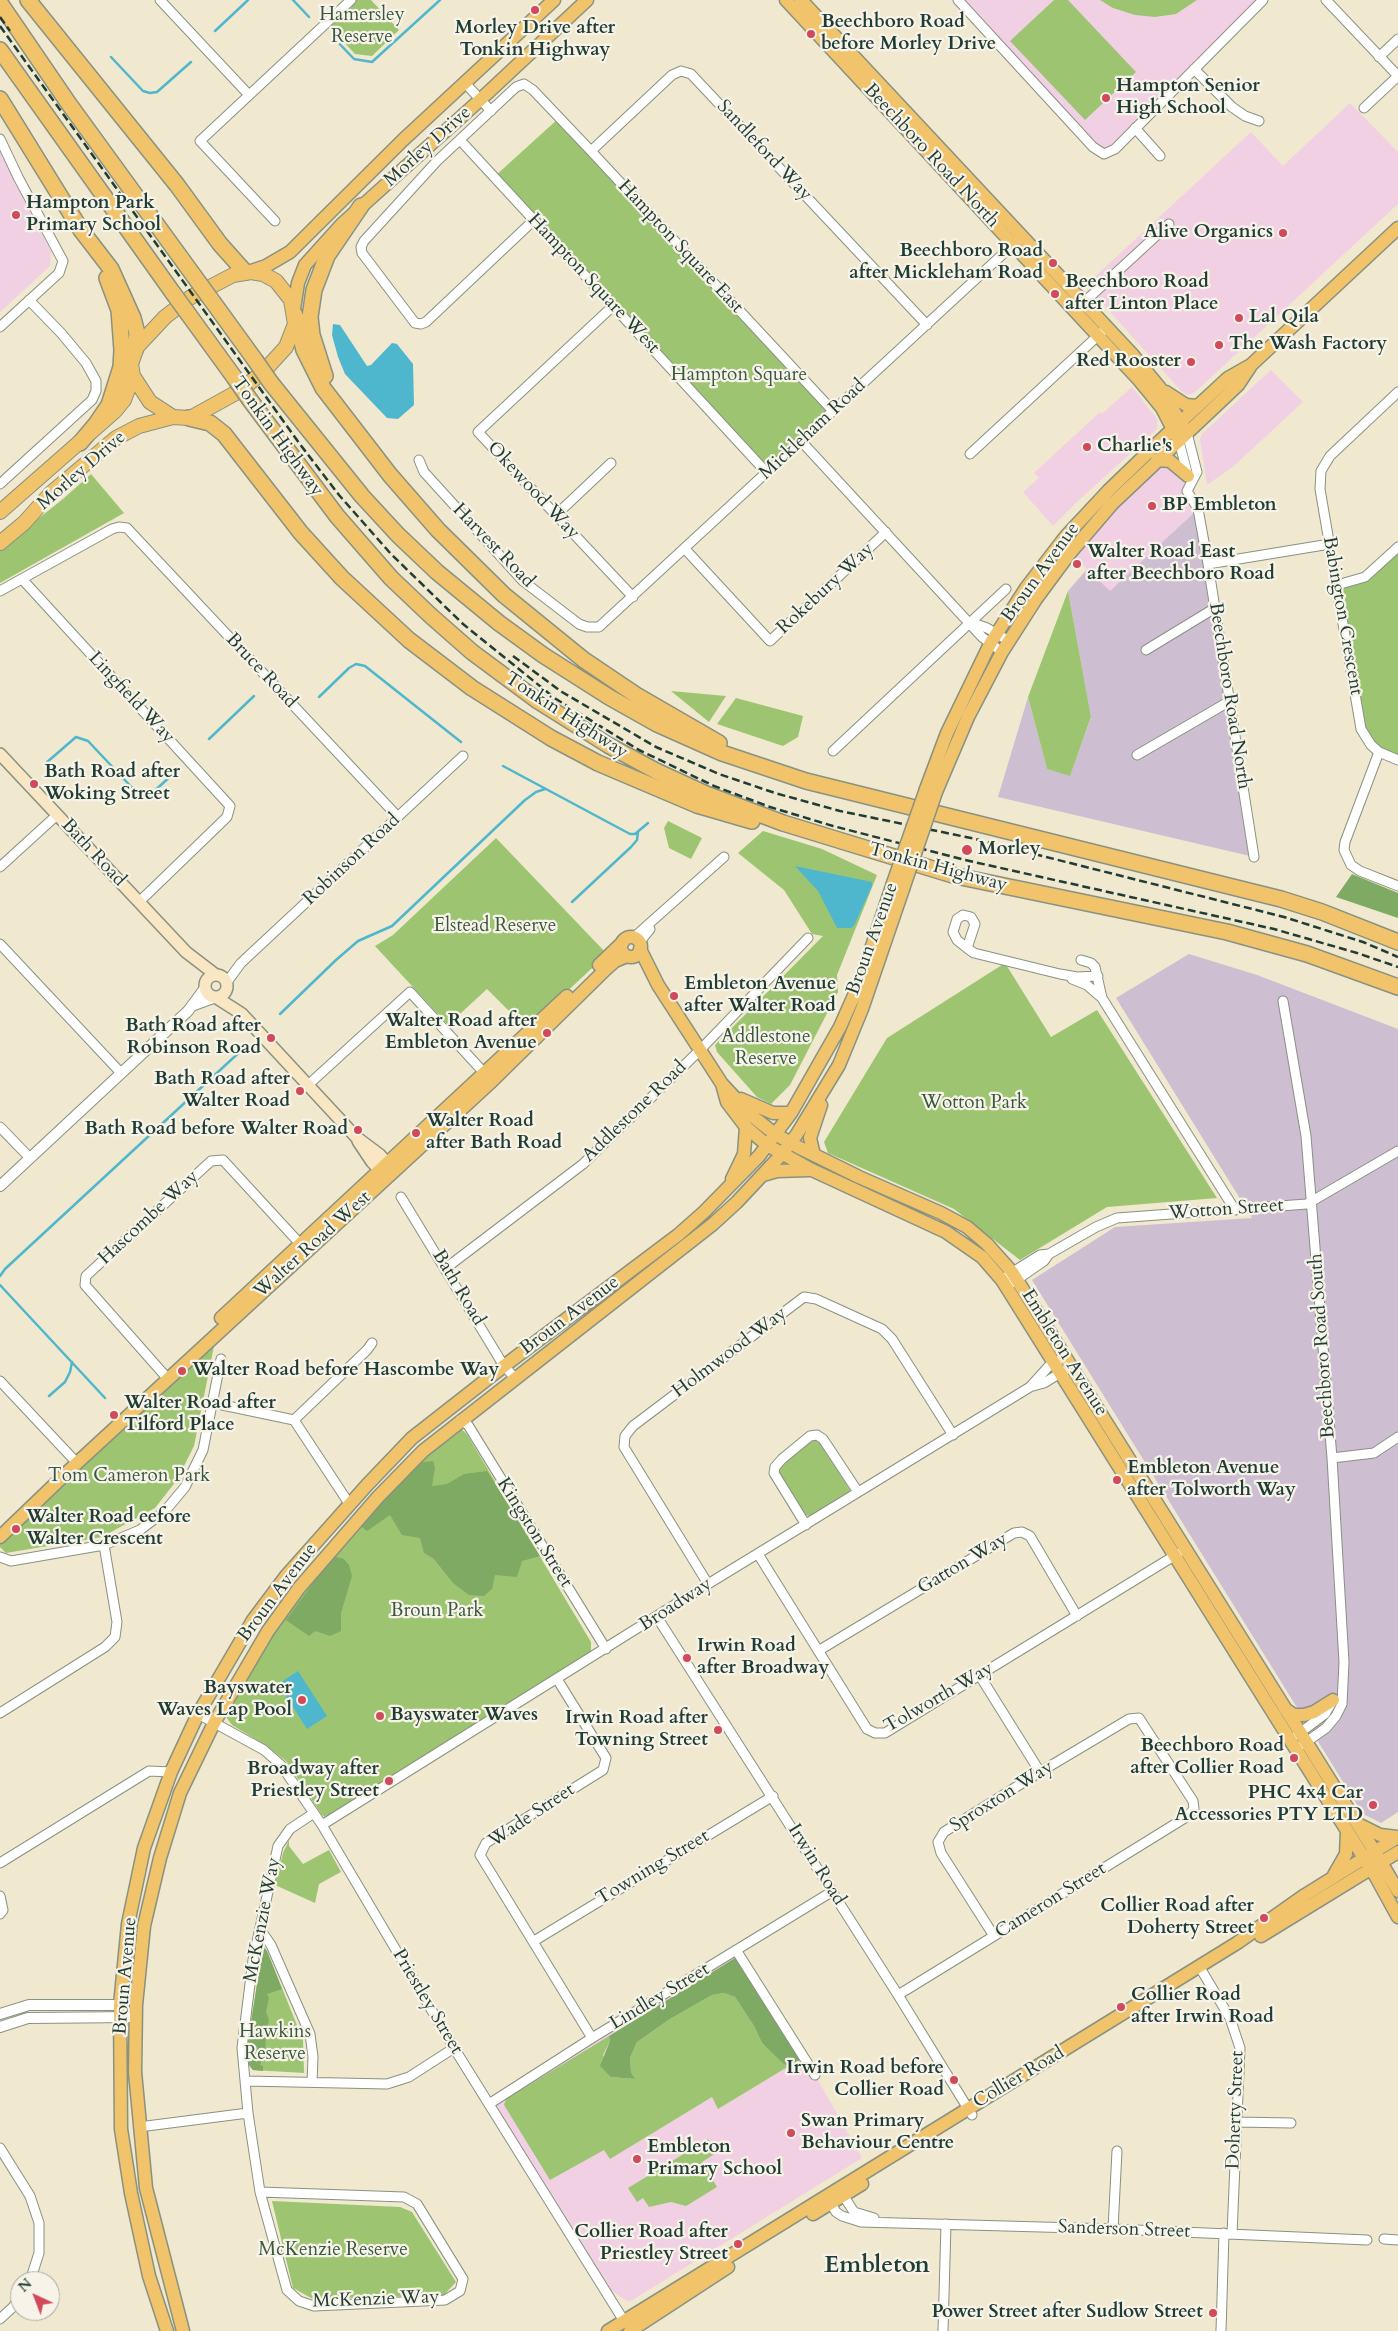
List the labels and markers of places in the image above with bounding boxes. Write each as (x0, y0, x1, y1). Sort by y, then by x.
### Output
marker: Morley Drive after Tonkin Highway (529, 4, 541, 16)
place label: Beechboro Road before Morley Drive (821, 12, 996, 56)
place label: Morley Drive after Tonkin Highway (455, 18, 615, 62)
marker: Beechboro Road before Morley Drive (805, 28, 817, 40)
place label: Hampton Senior High School (1116, 76, 1260, 120)
marker: Hampton Senior High School (1100, 92, 1112, 104)
place label: Hampton Park Primary School (26, 193, 161, 237)
marker: Hampton Park Primary School (10, 209, 22, 221)
place label: Alive Organics (1144, 222, 1273, 244)
marker: Alive Organics (1277, 227, 1289, 239)
place label: Beechboro Road after Mickleham Road (849, 241, 1043, 285)
marker: Beechboro Road after Mickleham Road (1047, 257, 1059, 269)
place label: Beechboro Road after Linton Place (1065, 272, 1218, 316)
marker: Beechboro Road after Linton Place (1049, 288, 1061, 300)
place label: Lal Qila (1249, 307, 1319, 329)
marker: Lal Qila (1233, 312, 1245, 324)
place label: The Wash Factory (1229, 334, 1387, 356)
marker: The Wash Factory (1213, 339, 1225, 351)
place label: Red Rooster (1076, 351, 1181, 373)
marker: Red Rooster (1185, 356, 1197, 368)
place label: Charlie's (1097, 436, 1172, 458)
marker: Charlie's (1081, 441, 1093, 453)
place label: BP Embleton (1162, 495, 1277, 517)
marker: BP Embleton (1146, 500, 1158, 512)
place label: Walter Road East after Beechboro Road (1087, 542, 1275, 586)
marker: Walter Road East after Beechboro Road (1071, 558, 1083, 570)
place label: Bath Road after Woking Street (44, 762, 180, 806)
marker: Bath Road after Woking Street (28, 778, 40, 790)
place label: Morley (978, 839, 1041, 861)
marker: Morley (960, 843, 974, 857)
place label: Embleton Avenue after Walter Road (684, 974, 836, 1018)
marker: Embleton Avenue after Walter Road (668, 990, 680, 1002)
place label: Walter Road after Embleton Avenue (385, 1011, 537, 1055)
place label: Bath Road after Robinson Road (125, 1016, 261, 1060)
marker: Walter Road after Embleton Avenue (541, 1027, 553, 1039)
marker: Bath Road after Robinson Road (265, 1032, 277, 1044)
place label: Bath Road after Walter Road (154, 1069, 290, 1113)
marker: Bath Road after Walter Road (294, 1085, 306, 1097)
place label: Walter Road after Bath Road (426, 1111, 562, 1155)
place label: Bath Road before Walter Road (84, 1119, 348, 1141)
marker: Bath Road before Walter Road (352, 1124, 364, 1136)
marker: Walter Road after Bath Road (410, 1127, 422, 1139)
place label: Walter Road before Hascombe Way (192, 1360, 499, 1382)
marker: Walter Road before Hascombe Way (176, 1365, 188, 1377)
place label: Walter Road after Tilford Place (124, 1393, 276, 1437)
marker: Walter Road after Tilford Place (108, 1409, 120, 1421)
place label: Embleton Avenue after Tolworth Way (1127, 1458, 1296, 1502)
marker: Embleton Avenue after Tolworth Way (1111, 1474, 1123, 1486)
place label: Walter Road eefore Walter Crescent (26, 1507, 191, 1551)
marker: Walter Road eefore Walter Crescent (10, 1523, 22, 1535)
place label: Irwin Road after Broadway (697, 1636, 829, 1680)
marker: Irwin Road after Broadway (681, 1652, 693, 1664)
place label: Bayswater Waves Lap Pool (157, 1678, 292, 1722)
marker: Bayswater Waves Lap Pool (296, 1694, 308, 1706)
place label: Bayswater Waves (390, 1705, 538, 1727)
place label: Irwin Road after Towning Street (565, 1708, 708, 1752)
marker: Bayswater Waves (374, 1710, 386, 1722)
marker: Irwin Road after Towning Street (712, 1724, 724, 1736)
place label: Beechboro Road after Collier Road (1130, 1736, 1284, 1780)
marker: Beechboro Road after Collier Road (1288, 1752, 1300, 1764)
place label: Broadway after Priestley Street (247, 1759, 379, 1803)
marker: Broadway after Priestley Street (383, 1775, 395, 1787)
place label: PHC 4x4 Car Accessories PTY LTD (1175, 1783, 1363, 1827)
marker: PHC 4x4 Car Accessories PTY LTD (1367, 1799, 1379, 1811)
place label: Collier Road after Doherty Street (1100, 1896, 1254, 1940)
marker: Collier Road after Doherty Street (1258, 1912, 1270, 1924)
place label: Collier Road after Irwin Road (1131, 1985, 1274, 2029)
marker: Collier Road after Irwin Road (1115, 2001, 1127, 2013)
place label: Irwin Road before Collier Road (786, 2058, 944, 2102)
marker: Irwin Road before Collier Road (948, 2074, 960, 2086)
place label: Swan Primary Behaviour Centre (801, 2111, 954, 2155)
marker: Swan Primary Behaviour Centre (785, 2127, 797, 2139)
place label: Embleton Primary School (647, 2137, 782, 2181)
marker: Embleton Primary School (631, 2153, 643, 2165)
place label: Collier Road after Priestley Street (574, 2222, 728, 2266)
marker: Collier Road after Priestley Street (732, 2238, 744, 2250)
place label: Power Street after Sudlow Street (931, 2302, 1203, 2324)
marker: Power Street after Sudlow Street (1207, 2307, 1219, 2319)

